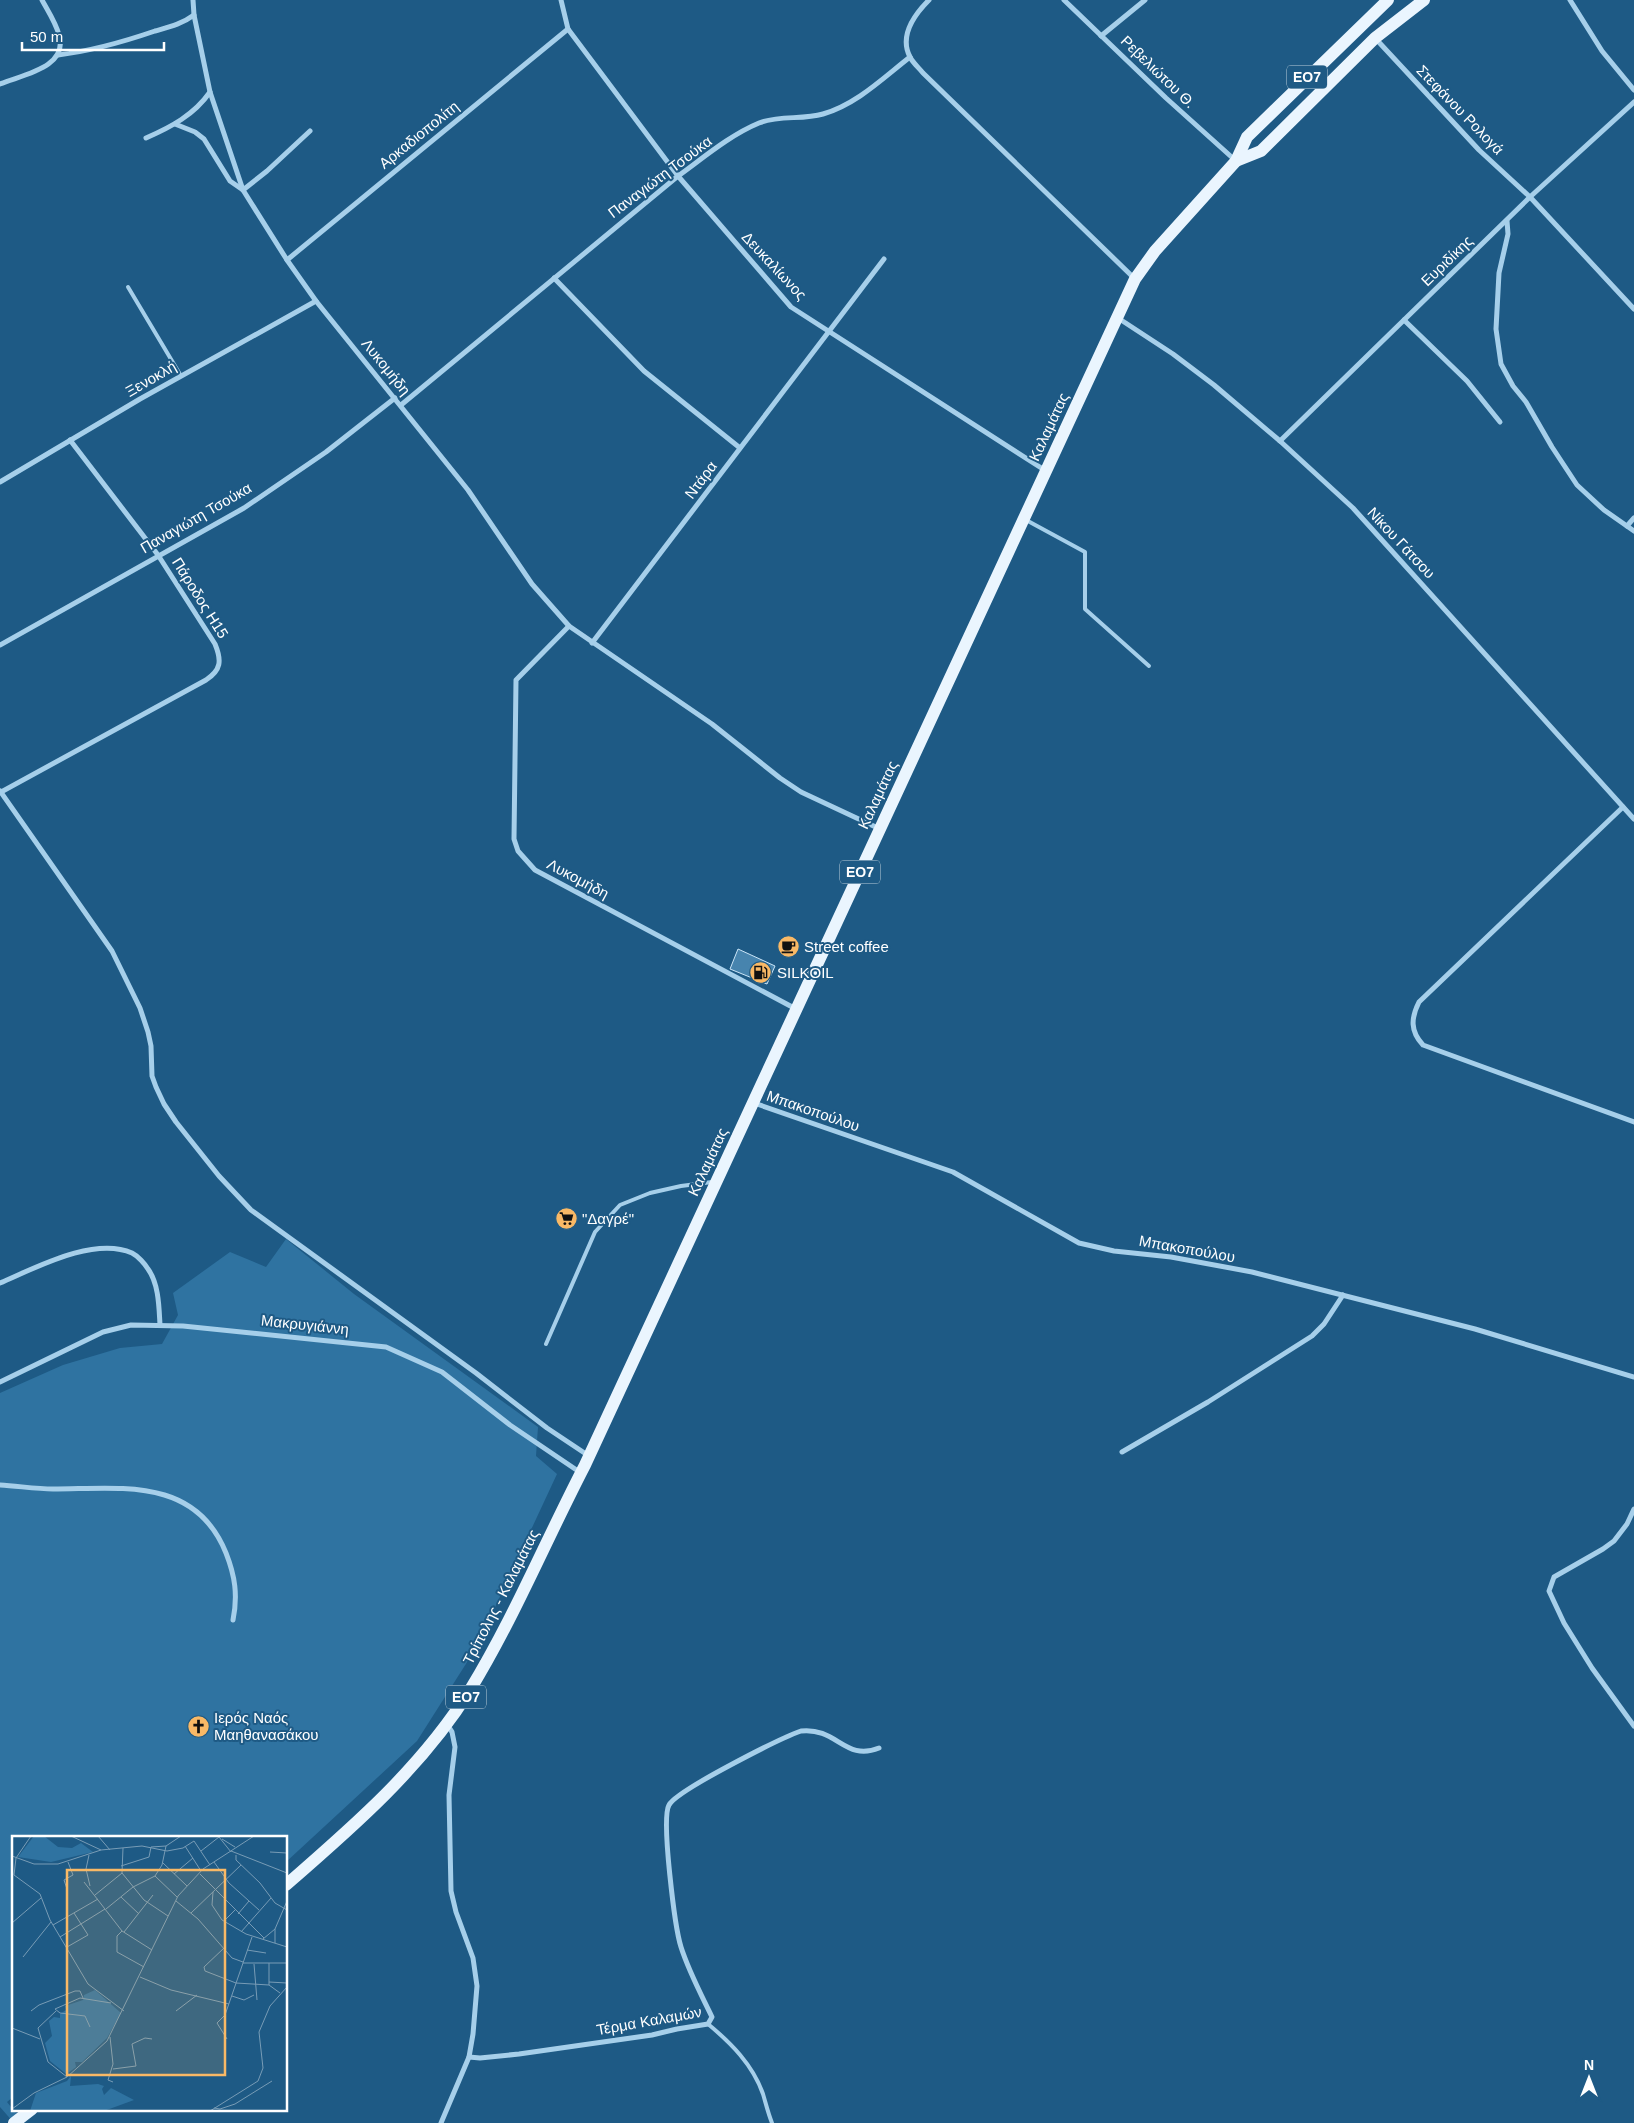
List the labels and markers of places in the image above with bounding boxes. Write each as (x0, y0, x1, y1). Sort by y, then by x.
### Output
cafe icon: Street coffee (776, 935, 800, 959)
place label: Street coffee (804, 938, 889, 955)
fuel station icon: SILKOIL (749, 961, 773, 985)
place label: SILKOIL (777, 964, 834, 981)
supermarket icon: "Δαγρέ" (554, 1207, 578, 1231)
place label: "Δαγρέ" (582, 1210, 634, 1227)
place label: Ιερός Ναός Μαηθανασάκου (214, 1709, 319, 1743)
church icon: Ιερός Ναός Μαηθανασάκου (186, 1715, 210, 1739)

